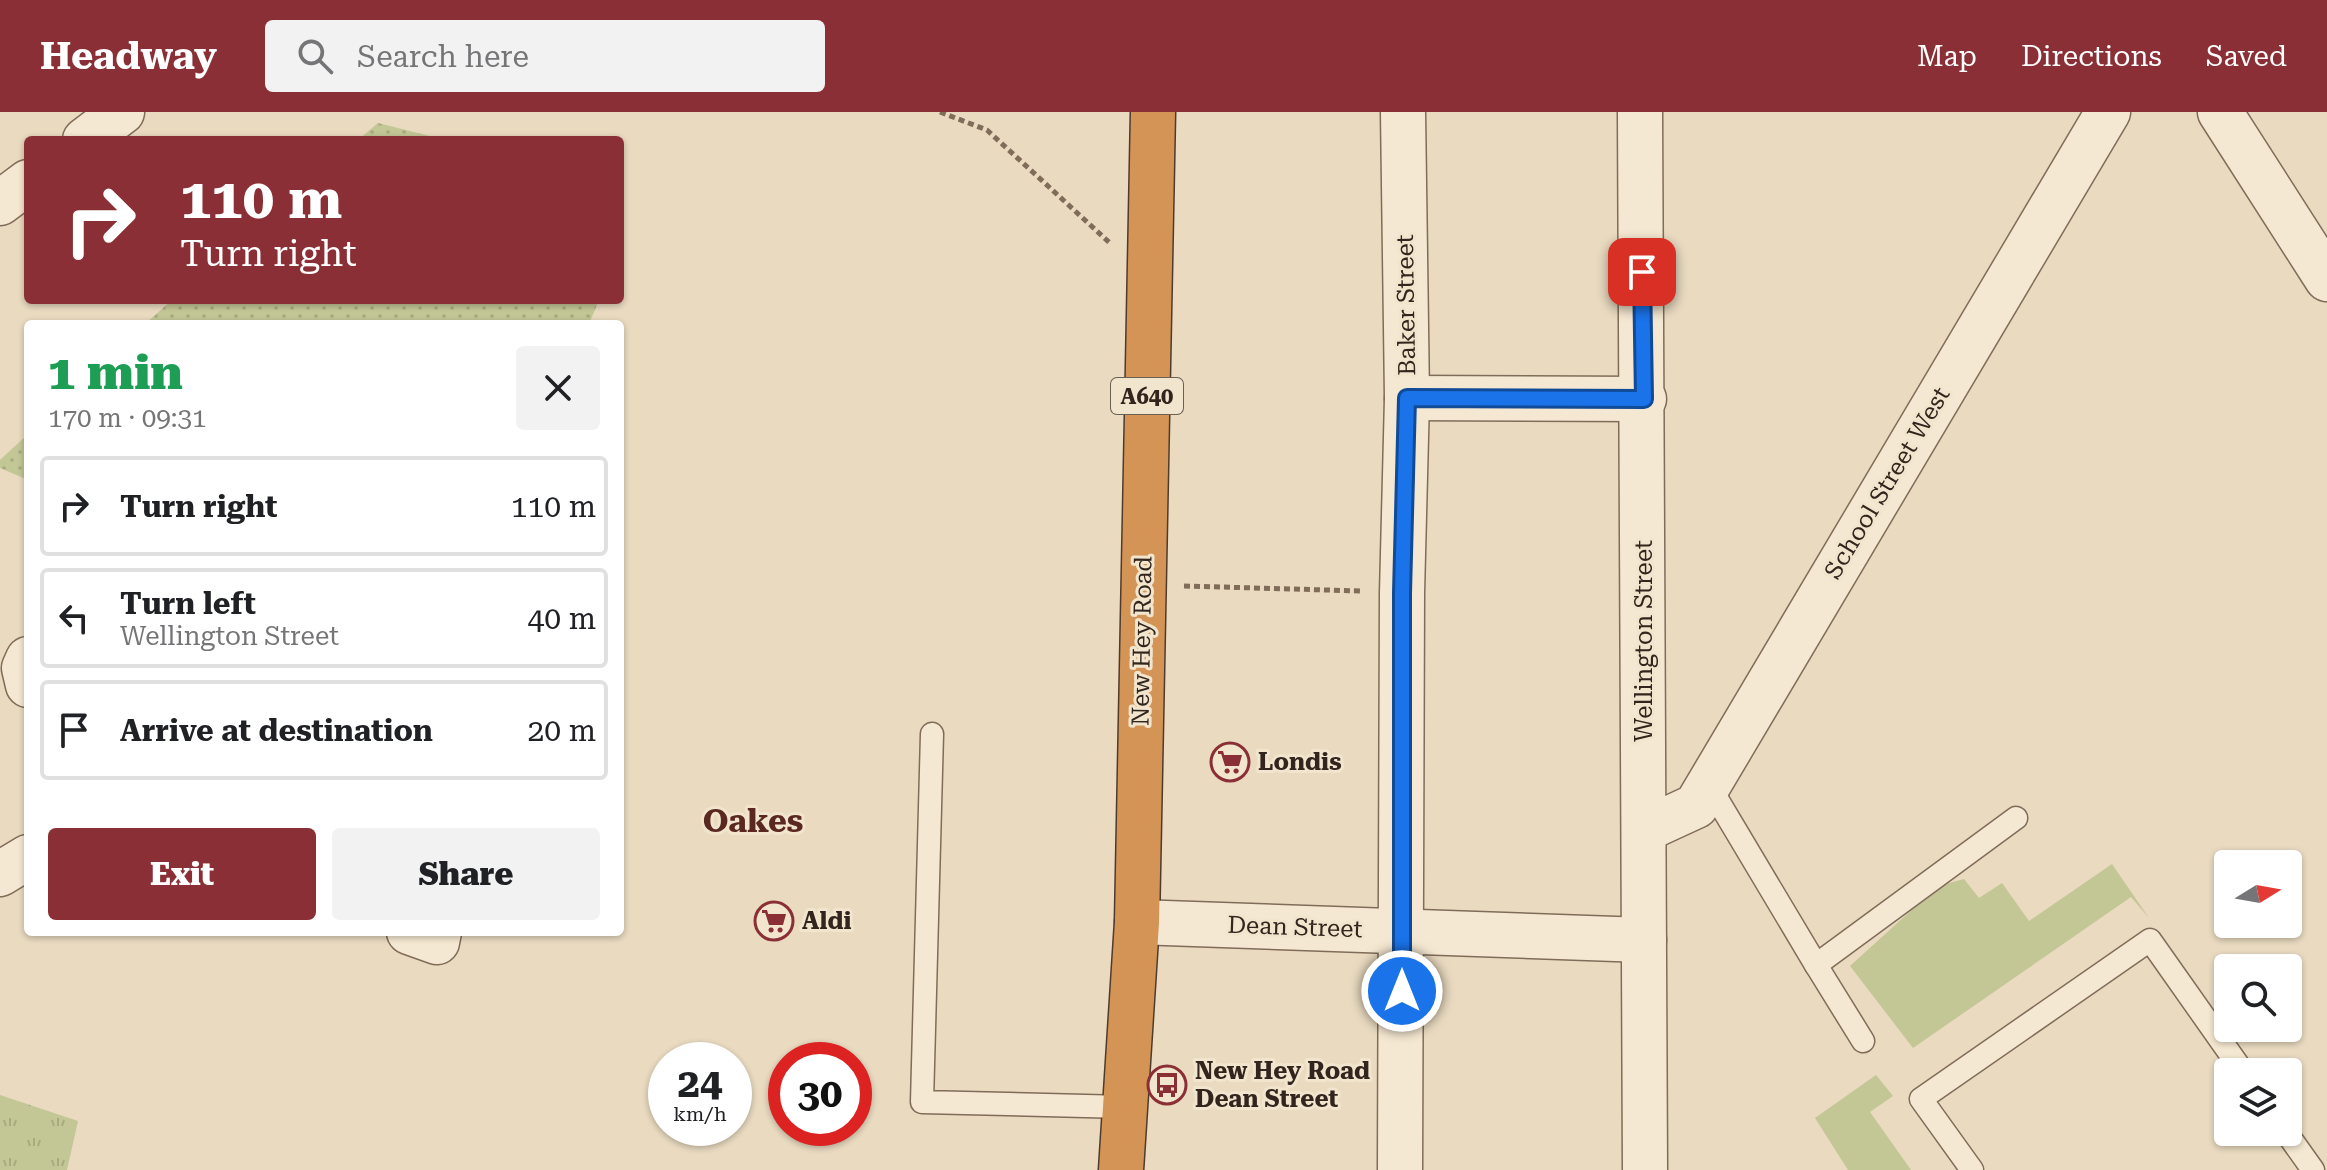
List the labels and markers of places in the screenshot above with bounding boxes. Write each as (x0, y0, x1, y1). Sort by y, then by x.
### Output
pin (1608, 238, 1676, 306)
supermarket icon: Londis (1209, 741, 1251, 783)
place label: Londis (1258, 748, 1342, 776)
supermarket icon: Aldi (753, 900, 795, 942)
place label: Aldi (802, 907, 851, 935)
place label: New Hey Road Dean Street (1195, 1057, 1370, 1113)
bus stop icon: New Hey Road Dean Street (1146, 1064, 1188, 1106)

